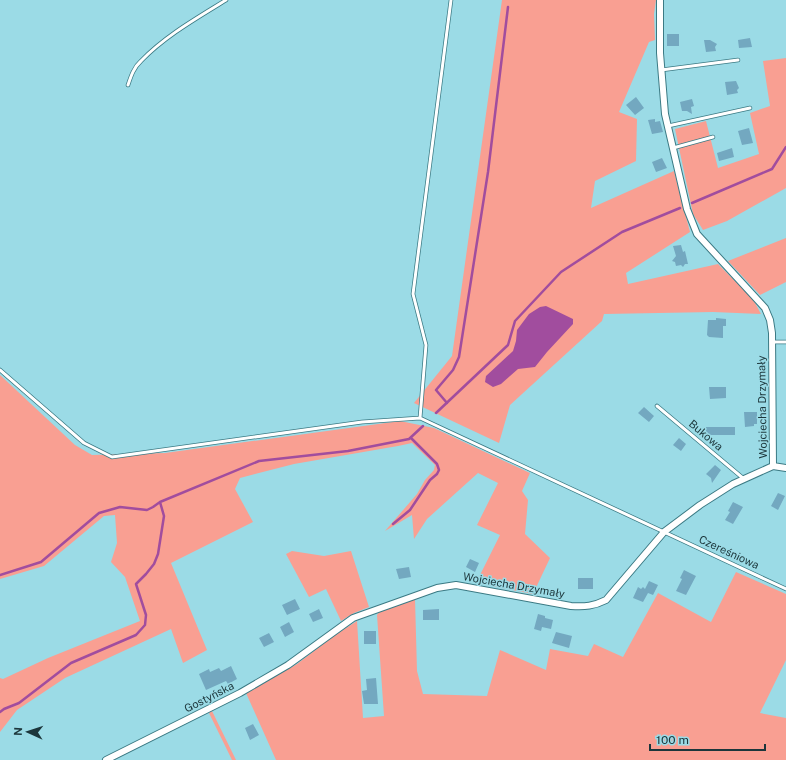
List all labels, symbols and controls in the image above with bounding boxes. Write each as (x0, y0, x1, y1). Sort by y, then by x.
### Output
street label: Wojciecha Drzymały (755, 355, 769, 459)
street label: Bukowa (687, 417, 725, 453)
street label: Czereśniowa (697, 533, 761, 571)
street label: Wojciecha Drzymały (462, 570, 566, 600)
street label: Gostyńska (182, 679, 236, 715)
north arrow (8, 712, 48, 752)
scale bar (650, 726, 765, 752)
text: N (12, 727, 24, 736)
text: 100 m (656, 733, 689, 747)

